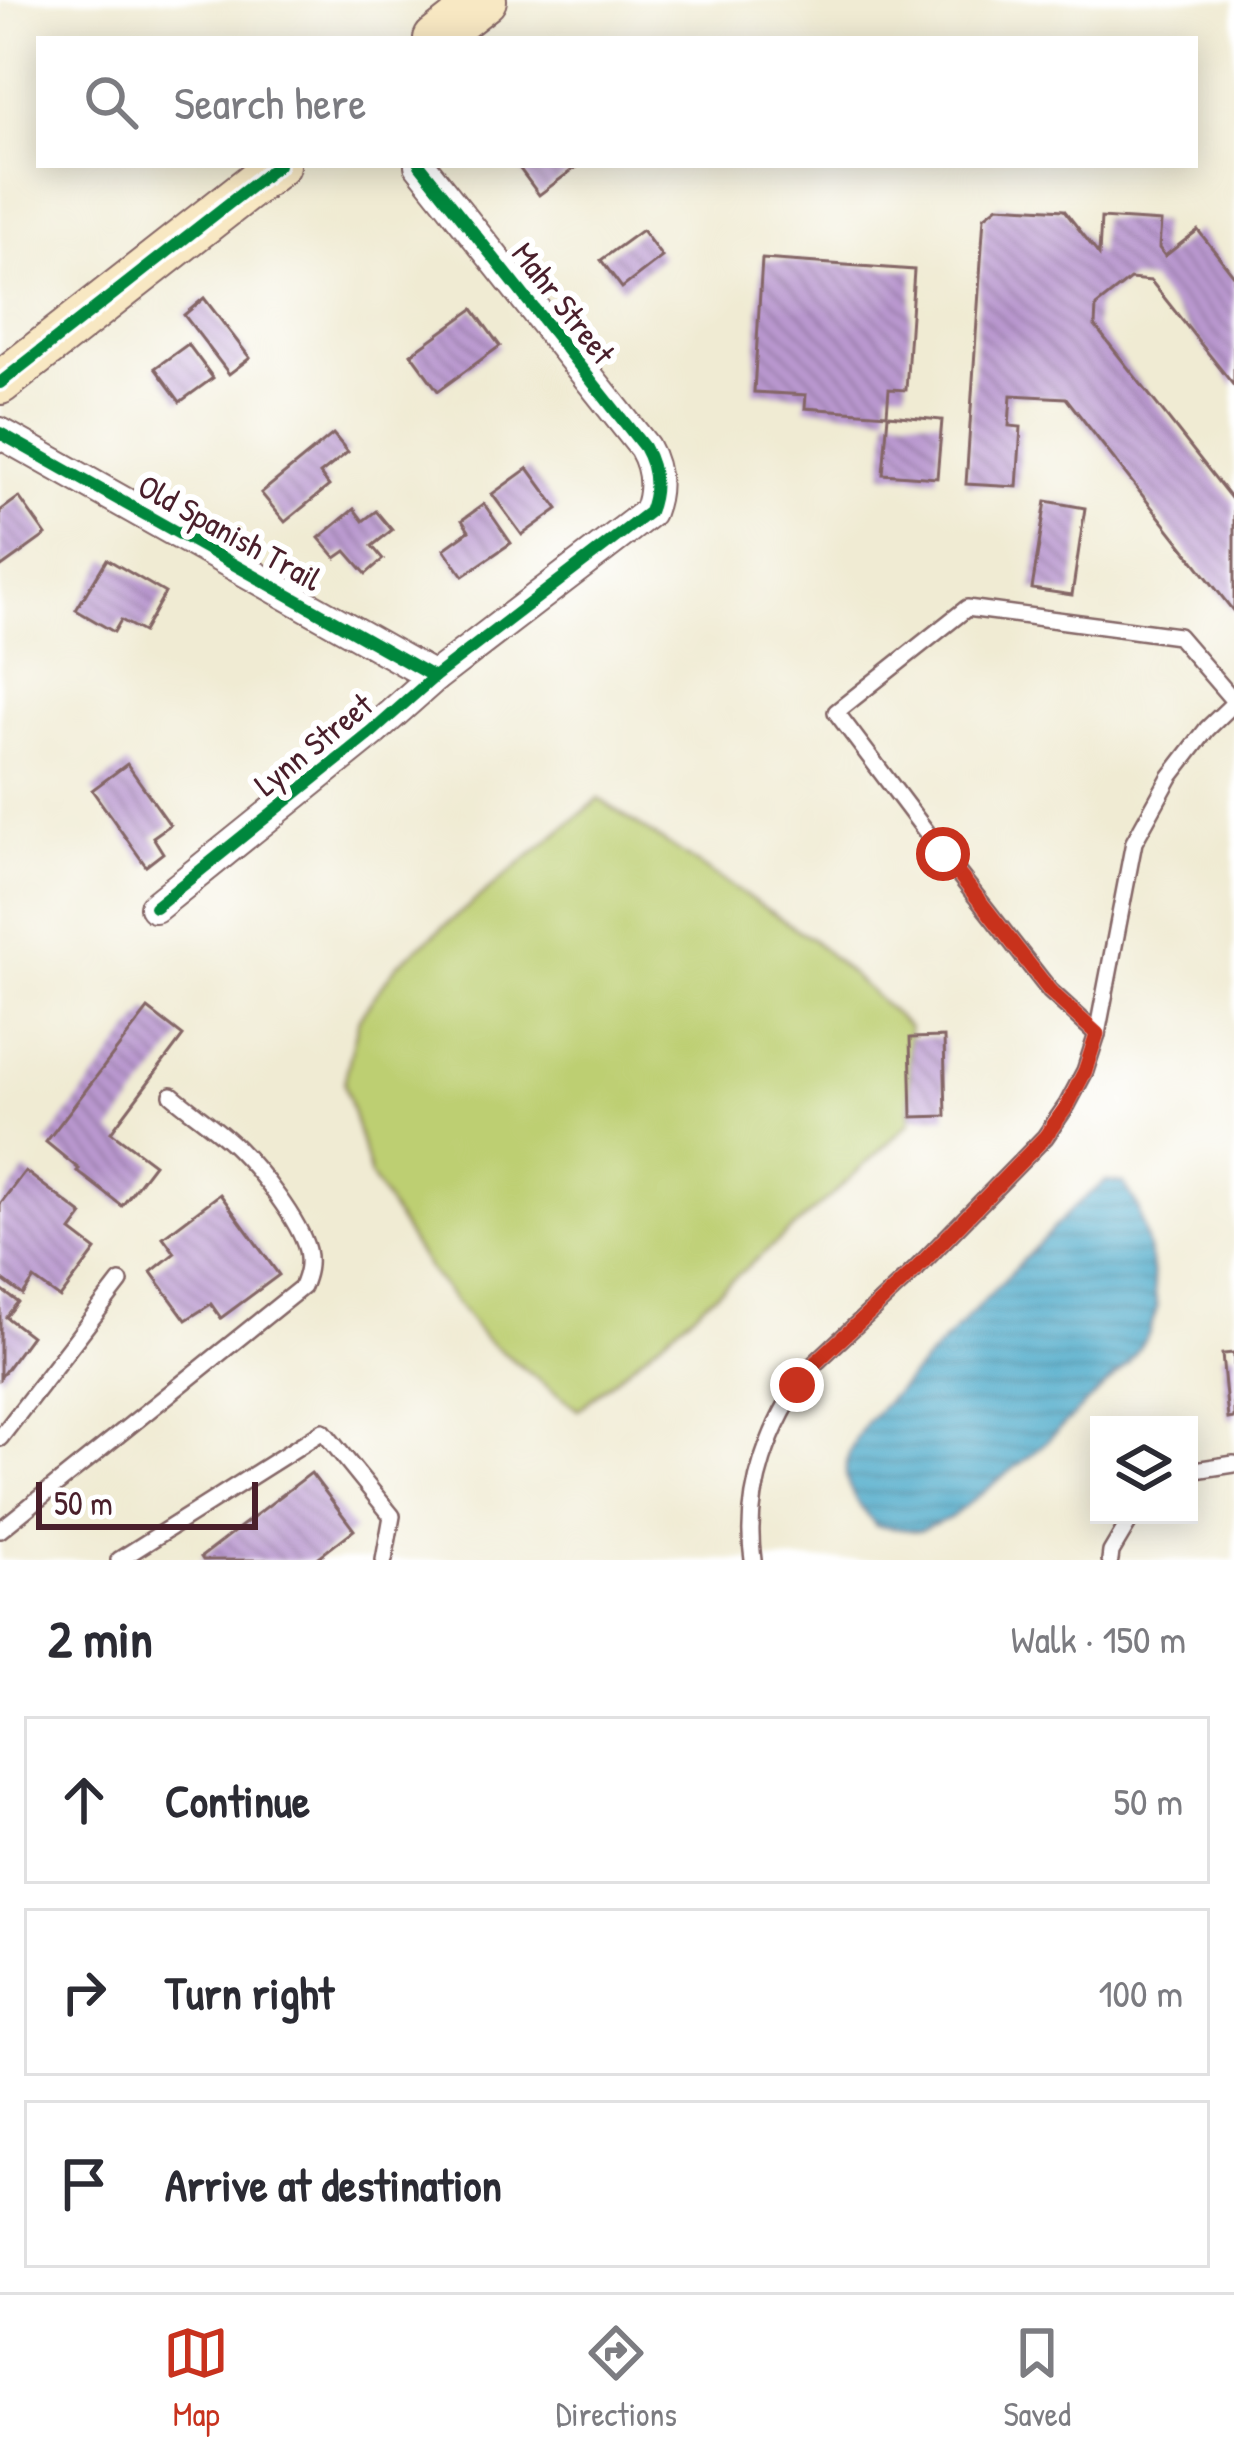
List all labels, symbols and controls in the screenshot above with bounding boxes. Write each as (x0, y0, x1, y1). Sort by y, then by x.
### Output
search box (36, 36, 1198, 168)
icon: search (78, 69, 144, 135)
text: Search here (174, 72, 366, 133)
street label: Mahr Street (502, 233, 626, 374)
street label: Old Spanish Trail (130, 463, 330, 602)
street label: Lynn Street (245, 682, 383, 806)
route start (916, 827, 970, 881)
route end (770, 1358, 824, 1412)
map controls (1090, 1416, 1198, 1524)
button: layers (1090, 1416, 1198, 1524)
scale bar (36, 1476, 258, 1529)
text: 50 m (54, 1481, 113, 1525)
text: 2 min (48, 1604, 153, 1673)
text: Walk · 150 m (1011, 1612, 1186, 1665)
icon: ahead (51, 1767, 117, 1833)
text: Continue (165, 1770, 310, 1831)
text: 50 m (1114, 1774, 1183, 1827)
icon: right (51, 1959, 117, 2025)
text: Turn right (165, 1962, 334, 2023)
text: 100 m (1098, 1966, 1183, 2019)
icon: arrive (51, 2151, 117, 2217)
text: Arrive at destination (165, 2154, 502, 2215)
tab: Map (163, 2320, 229, 2436)
tab: Directions (556, 2320, 677, 2436)
tab: Saved (1003, 2320, 1071, 2436)

